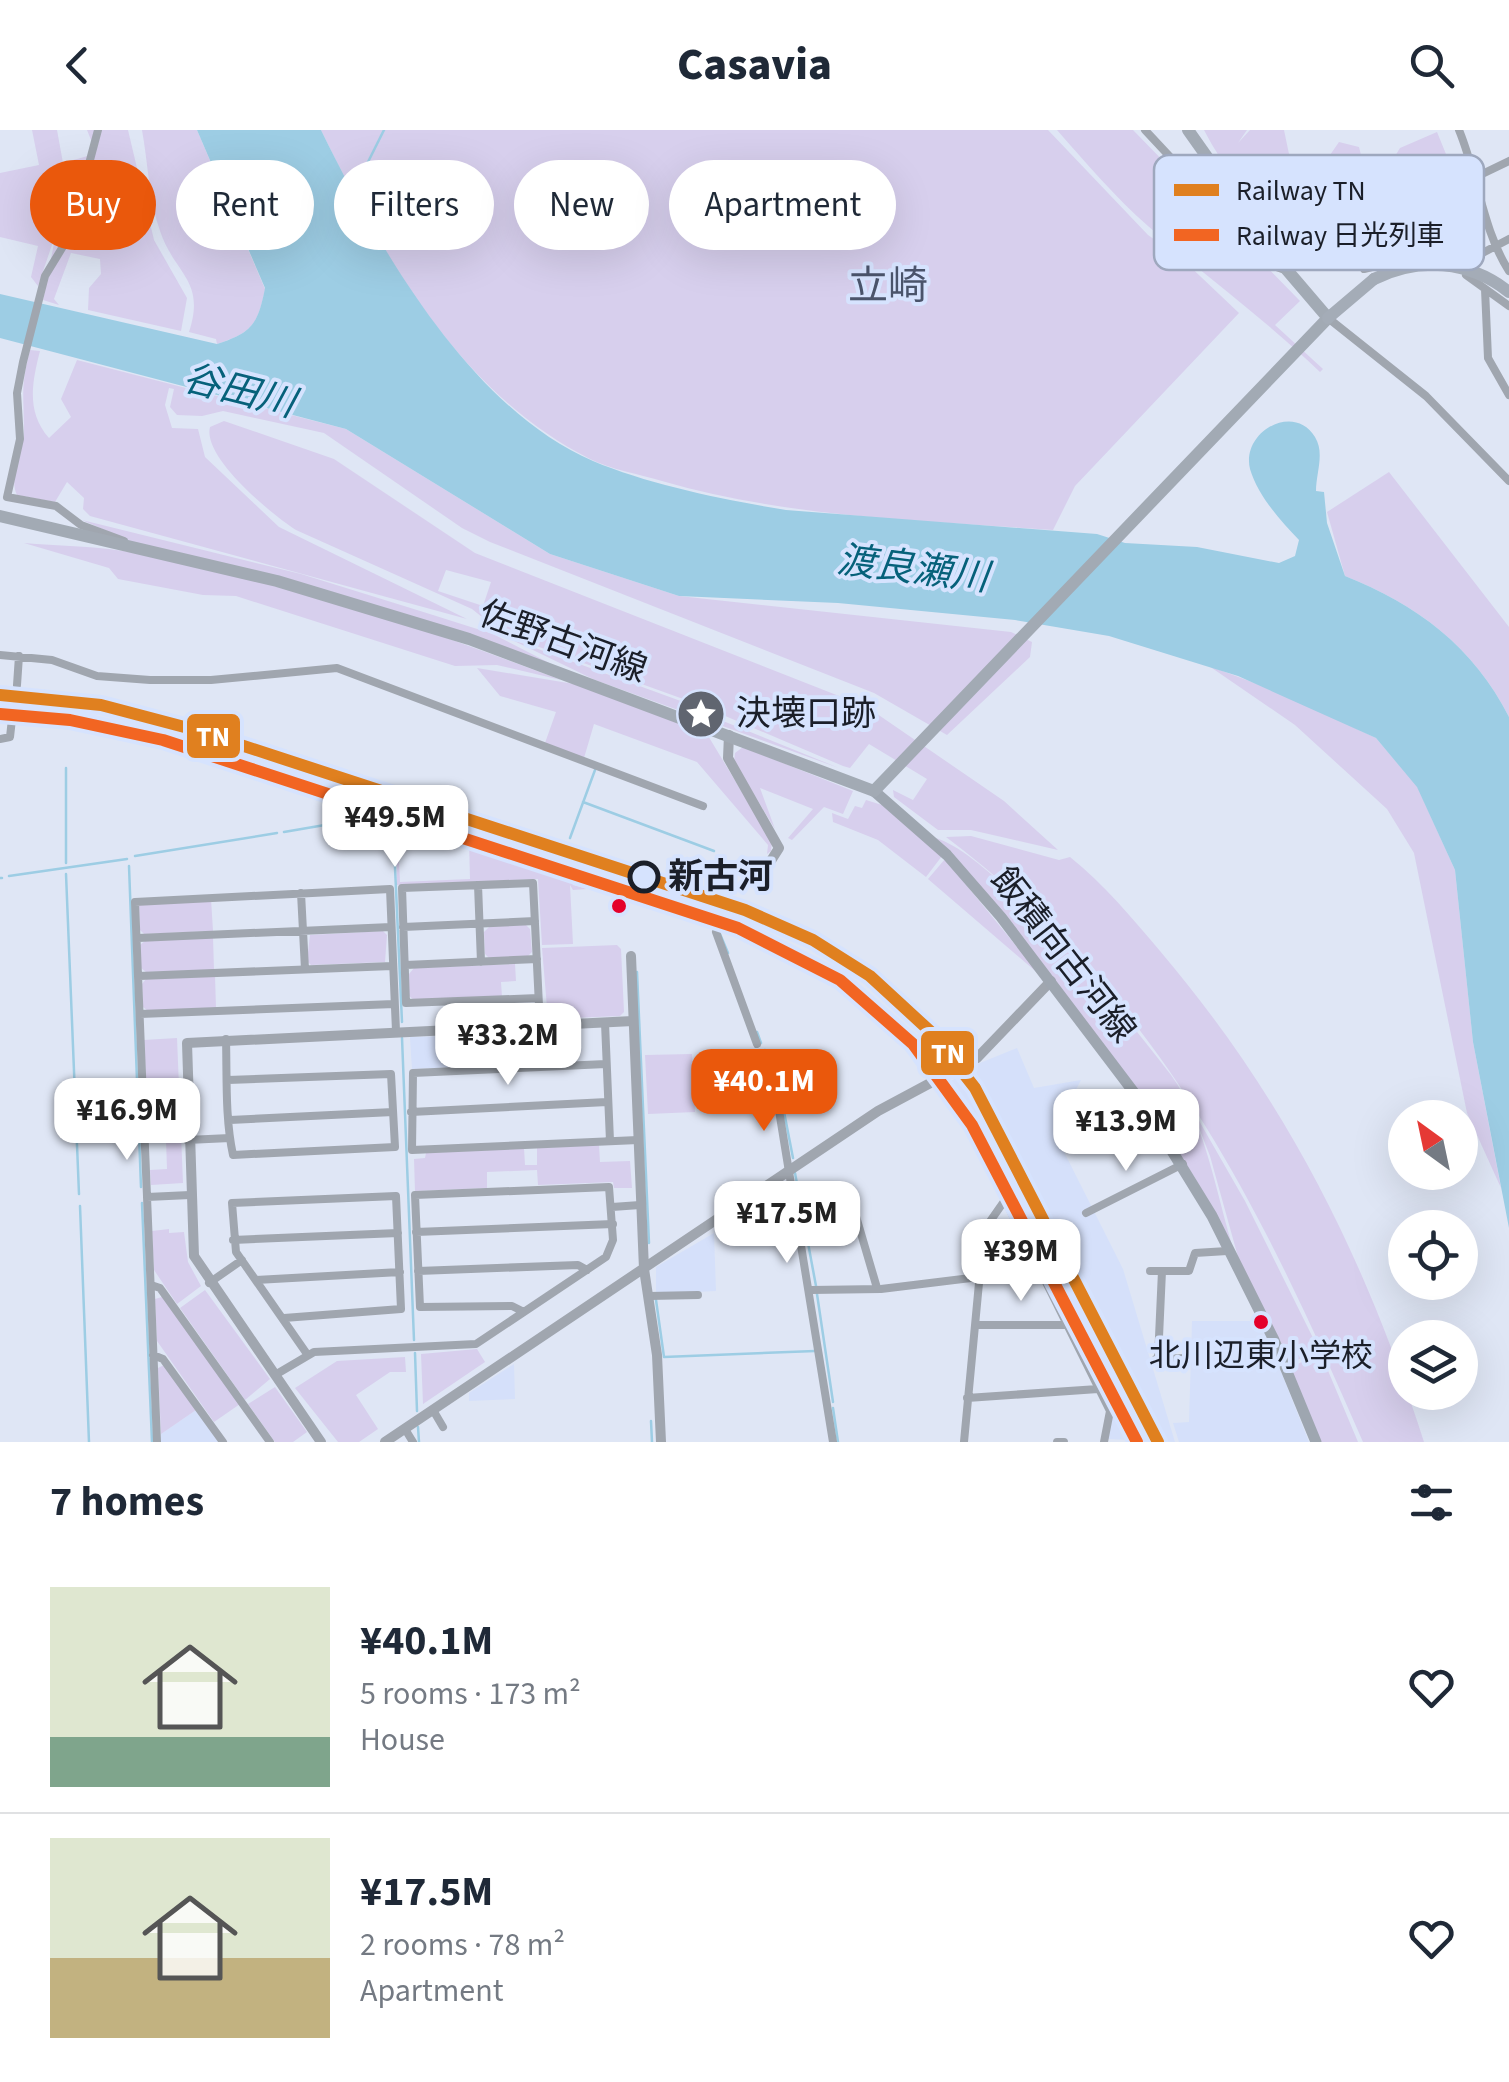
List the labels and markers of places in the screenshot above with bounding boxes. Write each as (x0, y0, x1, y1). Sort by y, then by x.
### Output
place icon: 決壊口跡 (675, 688, 727, 740)
place label: 決壊口跡 (736, 689, 876, 739)
pin: ¥49.5M (314, 785, 476, 870)
place label: 新古河 (668, 852, 773, 902)
marker: 新古河 (629, 862, 659, 892)
unlabelled marker (609, 896, 629, 916)
pin: ¥33.2M (427, 1003, 589, 1088)
pin: ¥40.1M (683, 1049, 845, 1134)
pin: ¥16.9M (46, 1078, 208, 1163)
pin: ¥13.9M (1045, 1089, 1207, 1174)
pin: ¥17.5M (706, 1181, 868, 1266)
pin: ¥39M (962, 1219, 1080, 1304)
marker: 北川辺東小学校 (1251, 1312, 1271, 1332)
place label: 北川辺東小学校 (1149, 1333, 1373, 1379)

